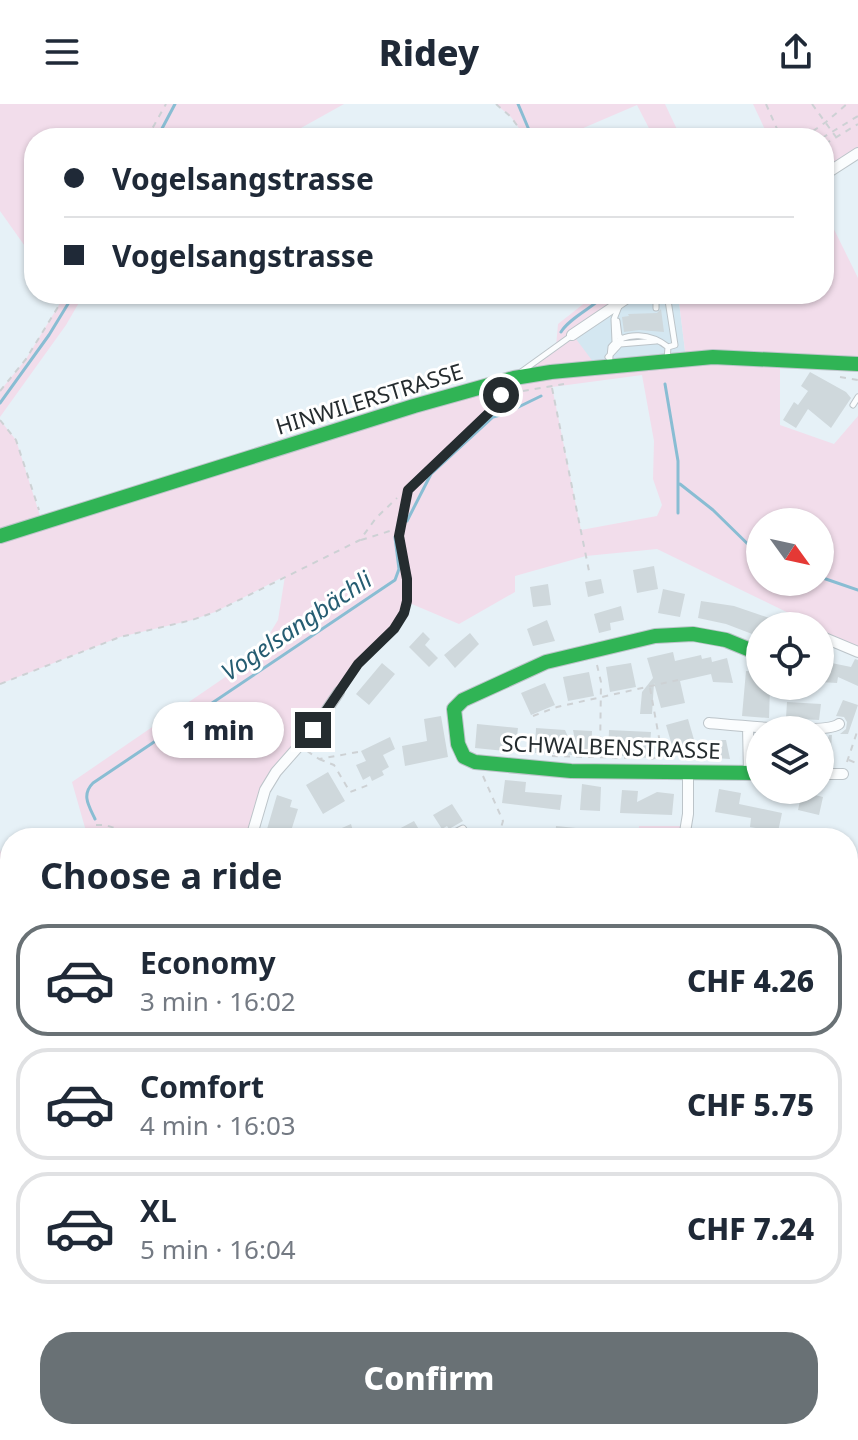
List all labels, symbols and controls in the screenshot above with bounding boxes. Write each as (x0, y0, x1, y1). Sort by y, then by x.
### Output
text: Ridey (379, 28, 479, 77)
icon: menu (40, 30, 84, 74)
icon: share (774, 30, 818, 74)
text: Vogelsangstrasse (112, 158, 374, 199)
text: Vogelsangstrasse (112, 235, 374, 276)
street label: HINWILERSTRASSE (272, 355, 466, 441)
route start (483, 377, 519, 413)
north arrow (746, 508, 834, 596)
map controls (746, 508, 834, 804)
water label: Vogelsangbächli (214, 562, 378, 688)
button: locate (746, 612, 834, 700)
callout: 1 min (153, 702, 285, 758)
text: 1 min (182, 712, 254, 748)
route end (295, 712, 331, 748)
button: layers (746, 716, 834, 804)
street label: SCHWALBENSTRASSE (501, 727, 721, 765)
text: Choose a ride (40, 851, 282, 900)
text: Economy (140, 942, 276, 983)
icon: car (44, 944, 116, 1016)
text: CHF 4.26 (687, 960, 814, 1001)
text: 3 min · 16:02 (140, 983, 296, 1019)
text: Comfort (140, 1066, 264, 1107)
icon: car (44, 1068, 116, 1140)
text: CHF 5.75 (687, 1084, 814, 1125)
text: 4 min · 16:03 (140, 1107, 296, 1143)
text: XL (140, 1190, 177, 1231)
icon: car (44, 1192, 116, 1264)
text: CHF 7.24 (687, 1208, 814, 1249)
text: 5 min · 16:04 (140, 1231, 296, 1267)
button: Confirm (40, 1332, 818, 1424)

